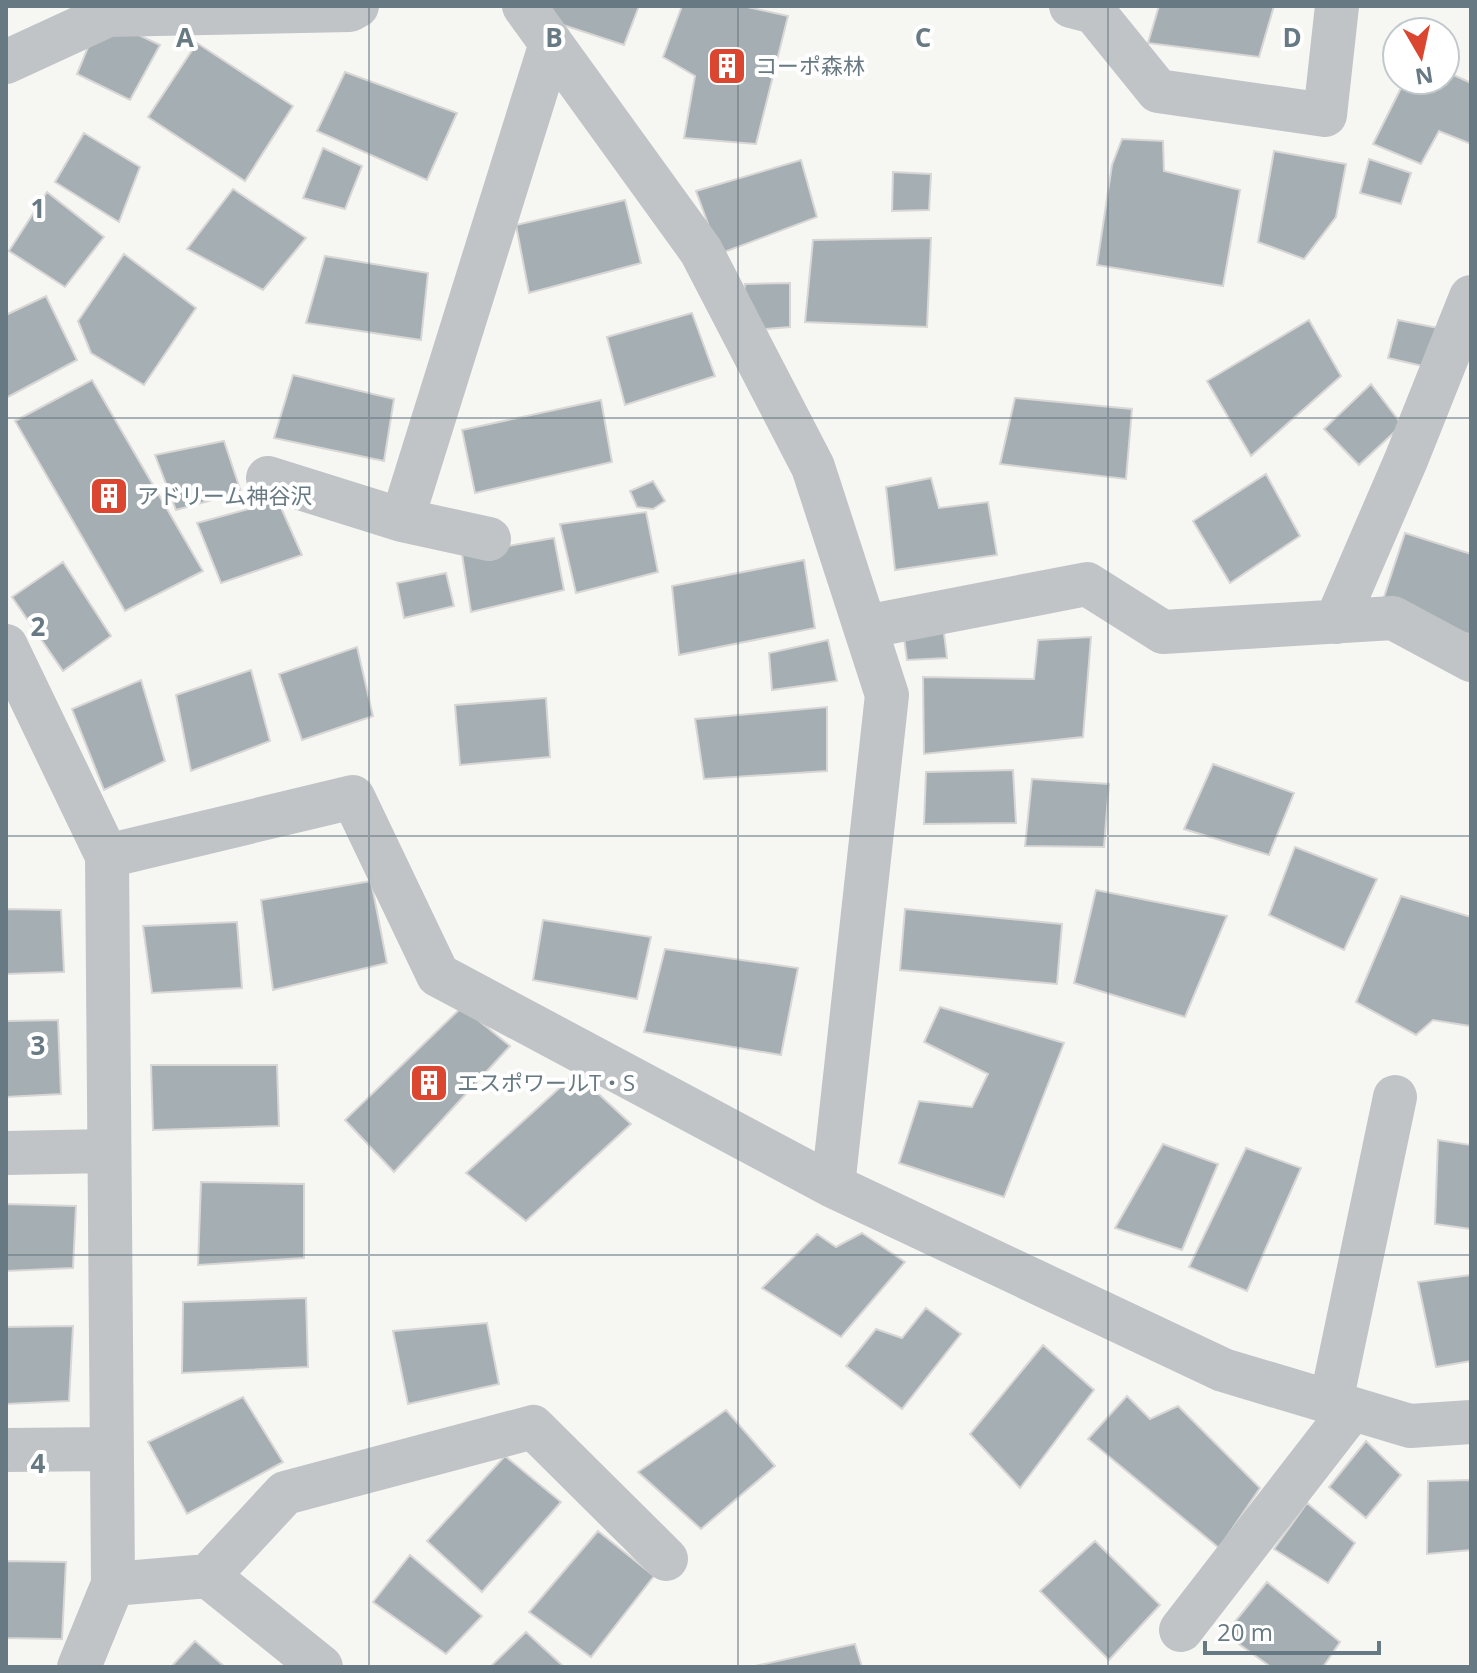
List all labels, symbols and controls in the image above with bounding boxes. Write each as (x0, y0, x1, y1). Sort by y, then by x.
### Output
north arrow (1381, 16, 1461, 96)
text: A (176, 19, 194, 55)
text: B (545, 19, 563, 55)
text: C (915, 19, 931, 55)
text: D (1282, 19, 1302, 55)
building icon: コーポ森林 (706, 45, 748, 87)
place label: コーポ森林 (755, 50, 865, 80)
text: N (1413, 61, 1435, 93)
text: 1 (31, 190, 45, 226)
building icon: アドリーム神谷沢 (88, 475, 130, 517)
place label: アドリーム神谷沢 (137, 480, 312, 510)
text: 2 (31, 608, 46, 644)
text: 3 (31, 1027, 45, 1063)
building icon: エスポワールT・S (408, 1062, 450, 1104)
place label: エスポワールT・S (457, 1067, 635, 1097)
text: 4 (31, 1445, 46, 1481)
scale bar (1205, 1605, 1379, 1655)
text: 20 m (1217, 1615, 1273, 1648)

